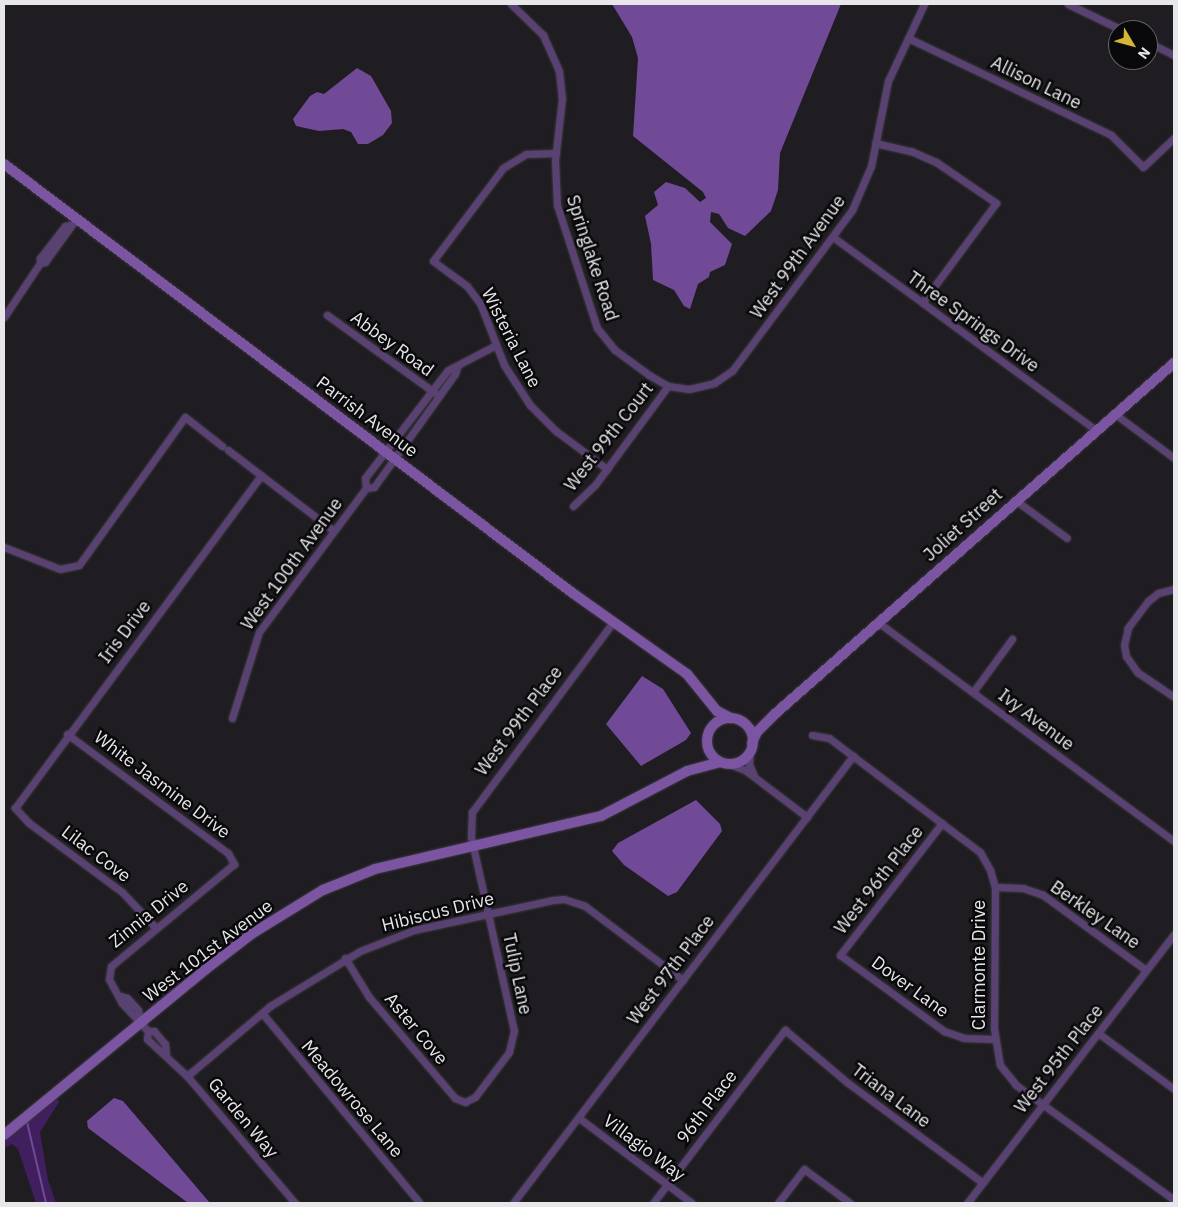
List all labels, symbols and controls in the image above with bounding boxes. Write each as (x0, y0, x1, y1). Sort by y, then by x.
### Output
north arrow (1108, 20, 1158, 70)
text: N (1134, 44, 1154, 63)
street label: Allison Lane (987, 52, 1085, 114)
street label: West 99th Avenue (746, 191, 850, 323)
street label: Springlake Road (561, 192, 623, 324)
street label: Three Springs Drive (903, 267, 1043, 377)
street label: Wisteria Lane (477, 285, 545, 391)
street label: Abbey Road (346, 307, 438, 381)
street label: Parrish Avenue (312, 372, 422, 462)
street label: West 99th Court (560, 378, 658, 496)
street label: Joliet Street (919, 484, 1007, 566)
street label: West 100th Avenue (237, 494, 347, 634)
street label: Iris Drive (94, 596, 156, 668)
street label: West 99th Place (471, 662, 567, 780)
street label: Ivy Avenue (994, 684, 1078, 756)
street label: White Jasmine Drive (90, 727, 234, 843)
street label: Lilac Cove (57, 821, 135, 887)
street label: West 96th Place (830, 822, 928, 938)
street label: Zinnia Drive (105, 876, 193, 952)
street label: Berkley Lane (1046, 876, 1144, 954)
street label: Hibiscus Drive (380, 888, 496, 936)
street label: West 101st Avenue (139, 895, 277, 1007)
street label: Clarmonte Drive (968, 900, 990, 1030)
street label: West 97th Place (623, 911, 719, 1029)
street label: Tulip Lane (498, 931, 536, 1017)
street label: Dover Lane (867, 952, 953, 1022)
street label: Aster Cove (380, 989, 452, 1069)
street label: West 95th Place (1010, 1001, 1108, 1117)
street label: Meadowrose Lane (297, 1036, 407, 1162)
street label: Triana Lane (847, 1059, 935, 1133)
street label: 96th Place (672, 1066, 742, 1148)
street label: Garden Way (203, 1074, 283, 1162)
street label: Villagio Way (599, 1110, 689, 1186)

